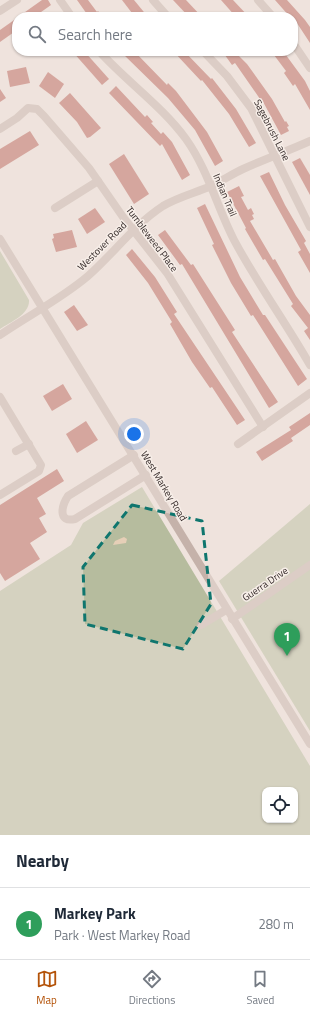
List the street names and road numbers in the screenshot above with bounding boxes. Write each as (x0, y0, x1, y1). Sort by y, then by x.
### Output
street label: Sagebrush Lane (250, 97, 294, 163)
street label: Indian Trail (209, 171, 241, 219)
street label: Tumbleweed Place (122, 203, 182, 275)
street label: Westover Road (74, 218, 130, 274)
street label: West Markey Road (137, 448, 191, 524)
street label: Guerra Drive (239, 563, 291, 605)

